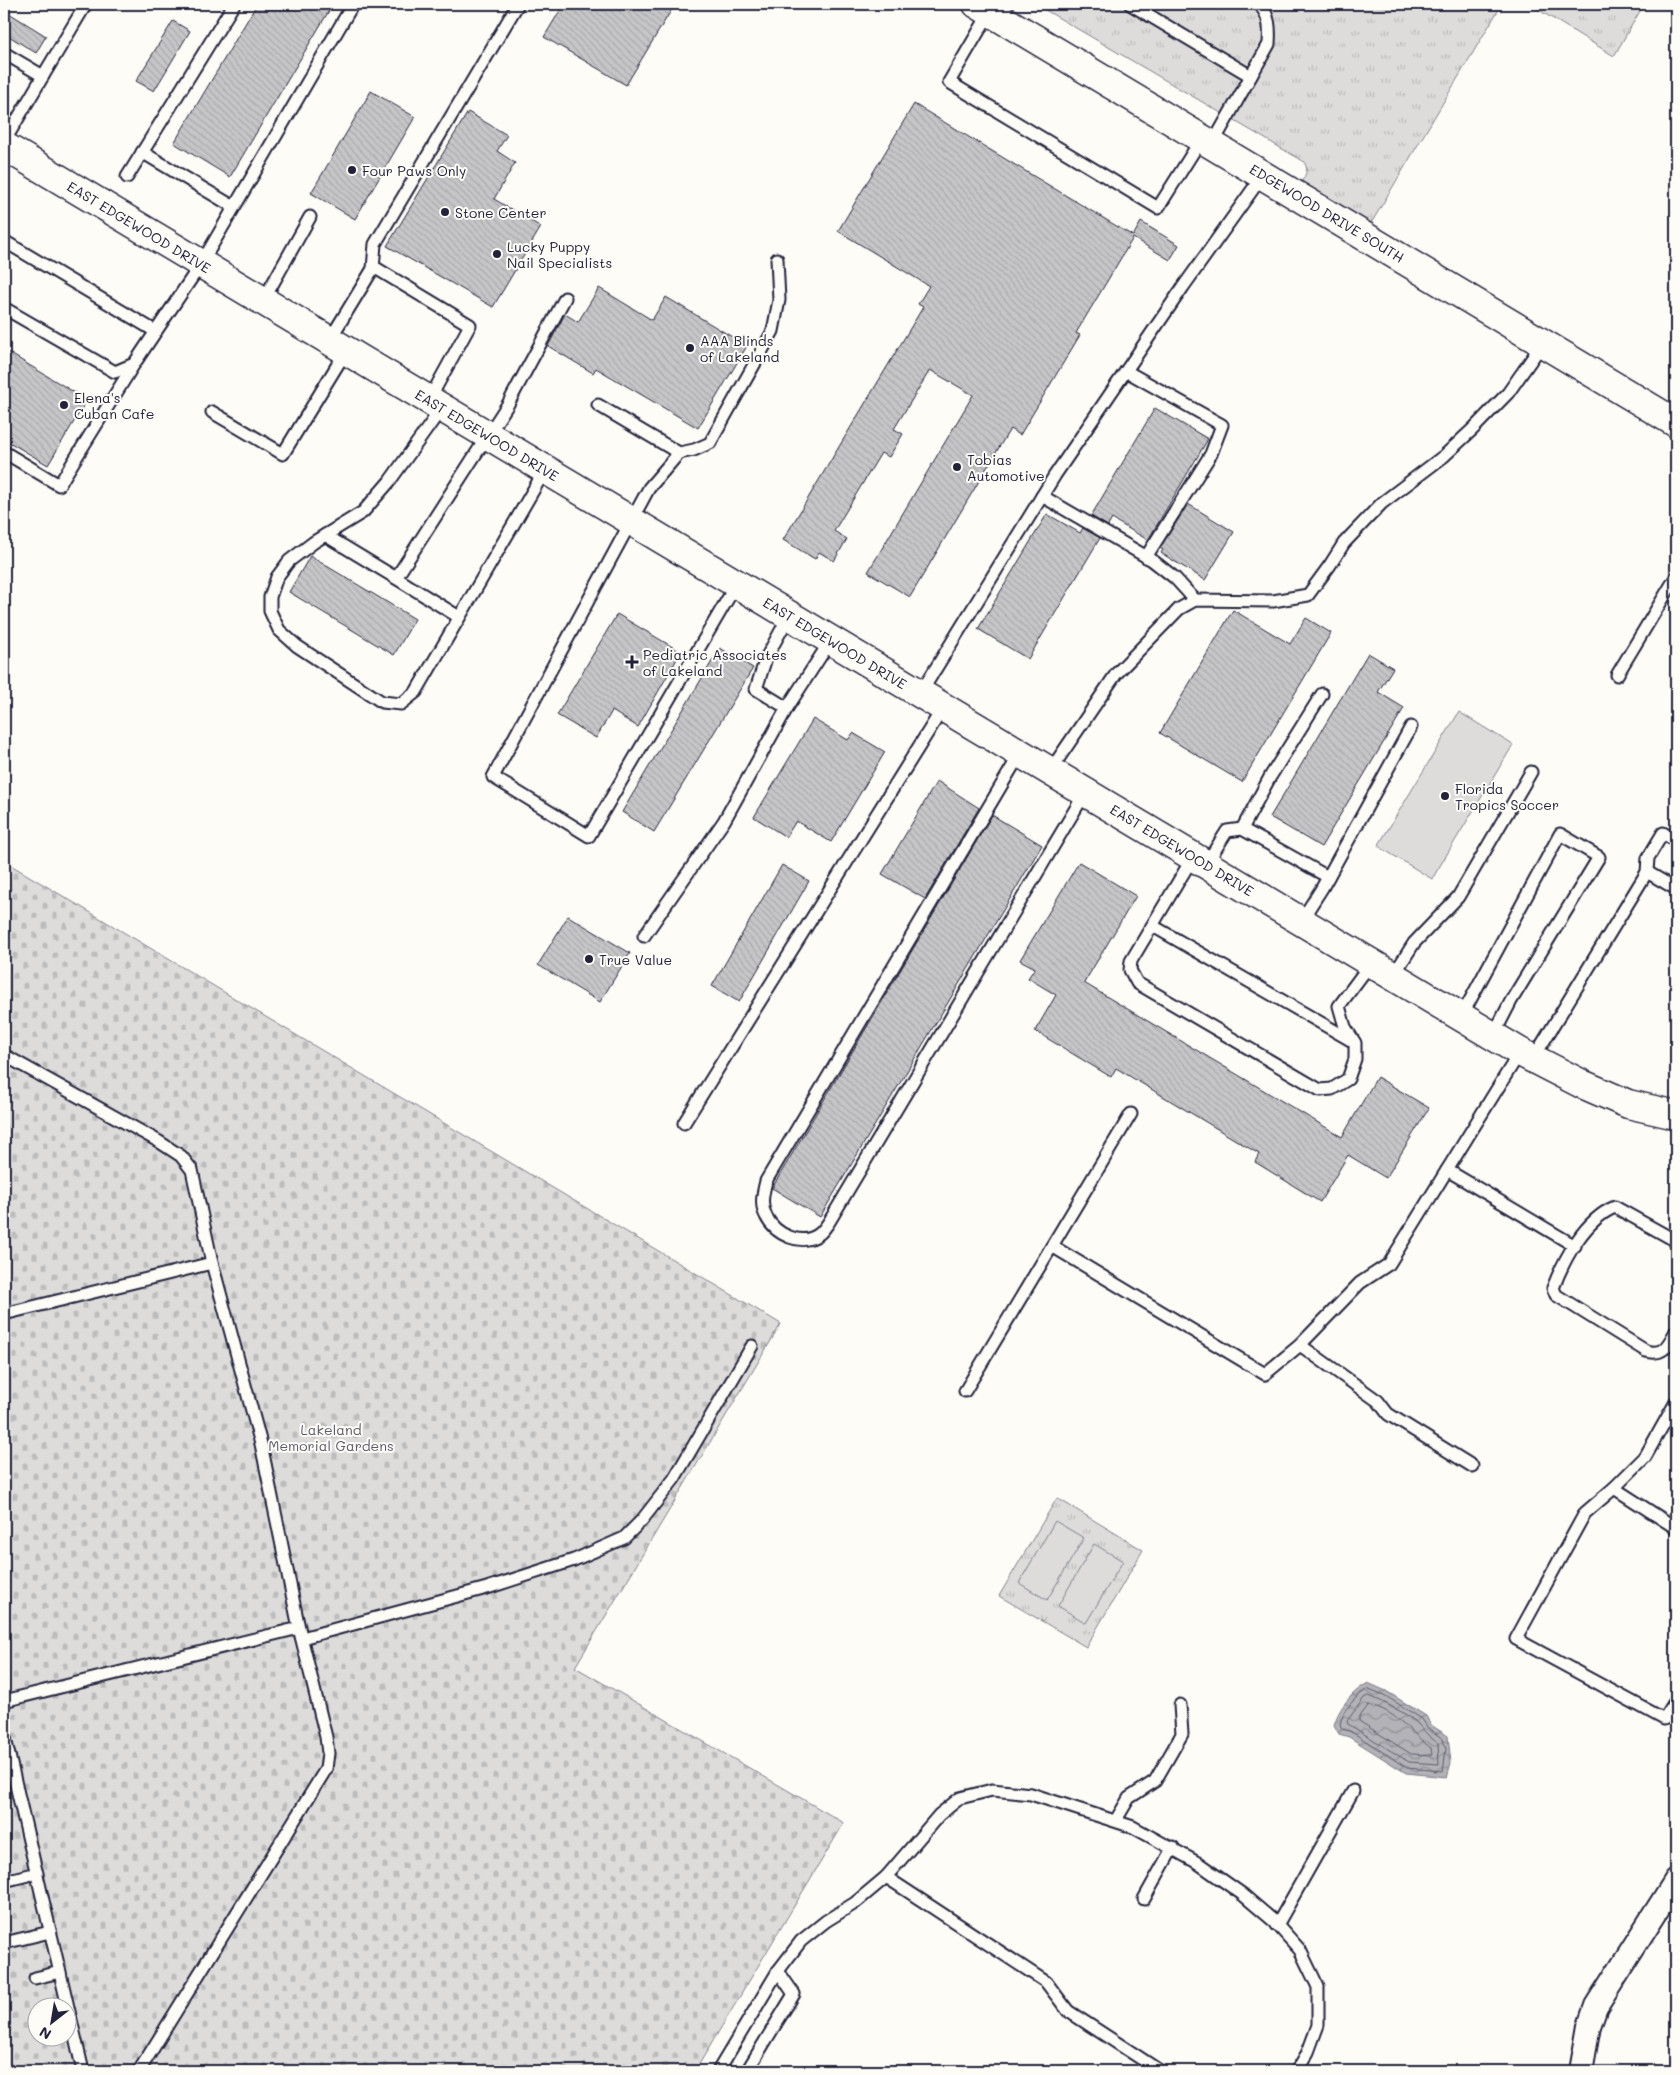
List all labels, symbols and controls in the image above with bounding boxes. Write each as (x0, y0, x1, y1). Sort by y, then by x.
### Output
street label: EDGEWOOD DRIVE SOUTH (1246, 159, 1408, 267)
place label: Four Paws Only (362, 161, 466, 180)
marker: Four Paws Only (346, 164, 358, 176)
street label: EAST EDGEWOOD DRIVE (64, 177, 214, 277)
place label: Stone Center (455, 203, 547, 222)
marker: Stone Center (439, 206, 451, 218)
place label: Lucky Puppy Nail Specialists (507, 237, 612, 272)
marker: Lucky Puppy Nail Specialists (491, 248, 503, 260)
place label: AAA Blinds of Lakeland (700, 331, 779, 366)
marker: AAA Blinds of Lakeland (684, 342, 696, 354)
street label: EAST EDGEWOOD DRIVE (412, 385, 562, 485)
place label: Elena's Cuban Cafe (74, 388, 154, 423)
marker: Elena's Cuban Cafe (58, 399, 70, 411)
place label: Tobias Automotive (967, 450, 1045, 485)
marker: Tobias Automotive (951, 461, 963, 473)
street label: EAST EDGEWOOD DRIVE (760, 593, 910, 693)
place label: Pediatric Associates of Lakeland (643, 645, 787, 680)
marker: Pediatric Associates of Lakeland (625, 655, 639, 669)
place label: Florida Tropics Soccer (1455, 779, 1559, 814)
marker: Florida Tropics Soccer (1439, 790, 1451, 802)
street label: EAST EDGEWOOD DRIVE (1107, 800, 1257, 900)
place label: True Value (599, 950, 672, 969)
marker: True Value (583, 953, 595, 965)
park label: Lakeland Memorial Gardens (268, 1420, 394, 1455)
north arrow (28, 1998, 78, 2048)
text: N (36, 2023, 55, 2044)

